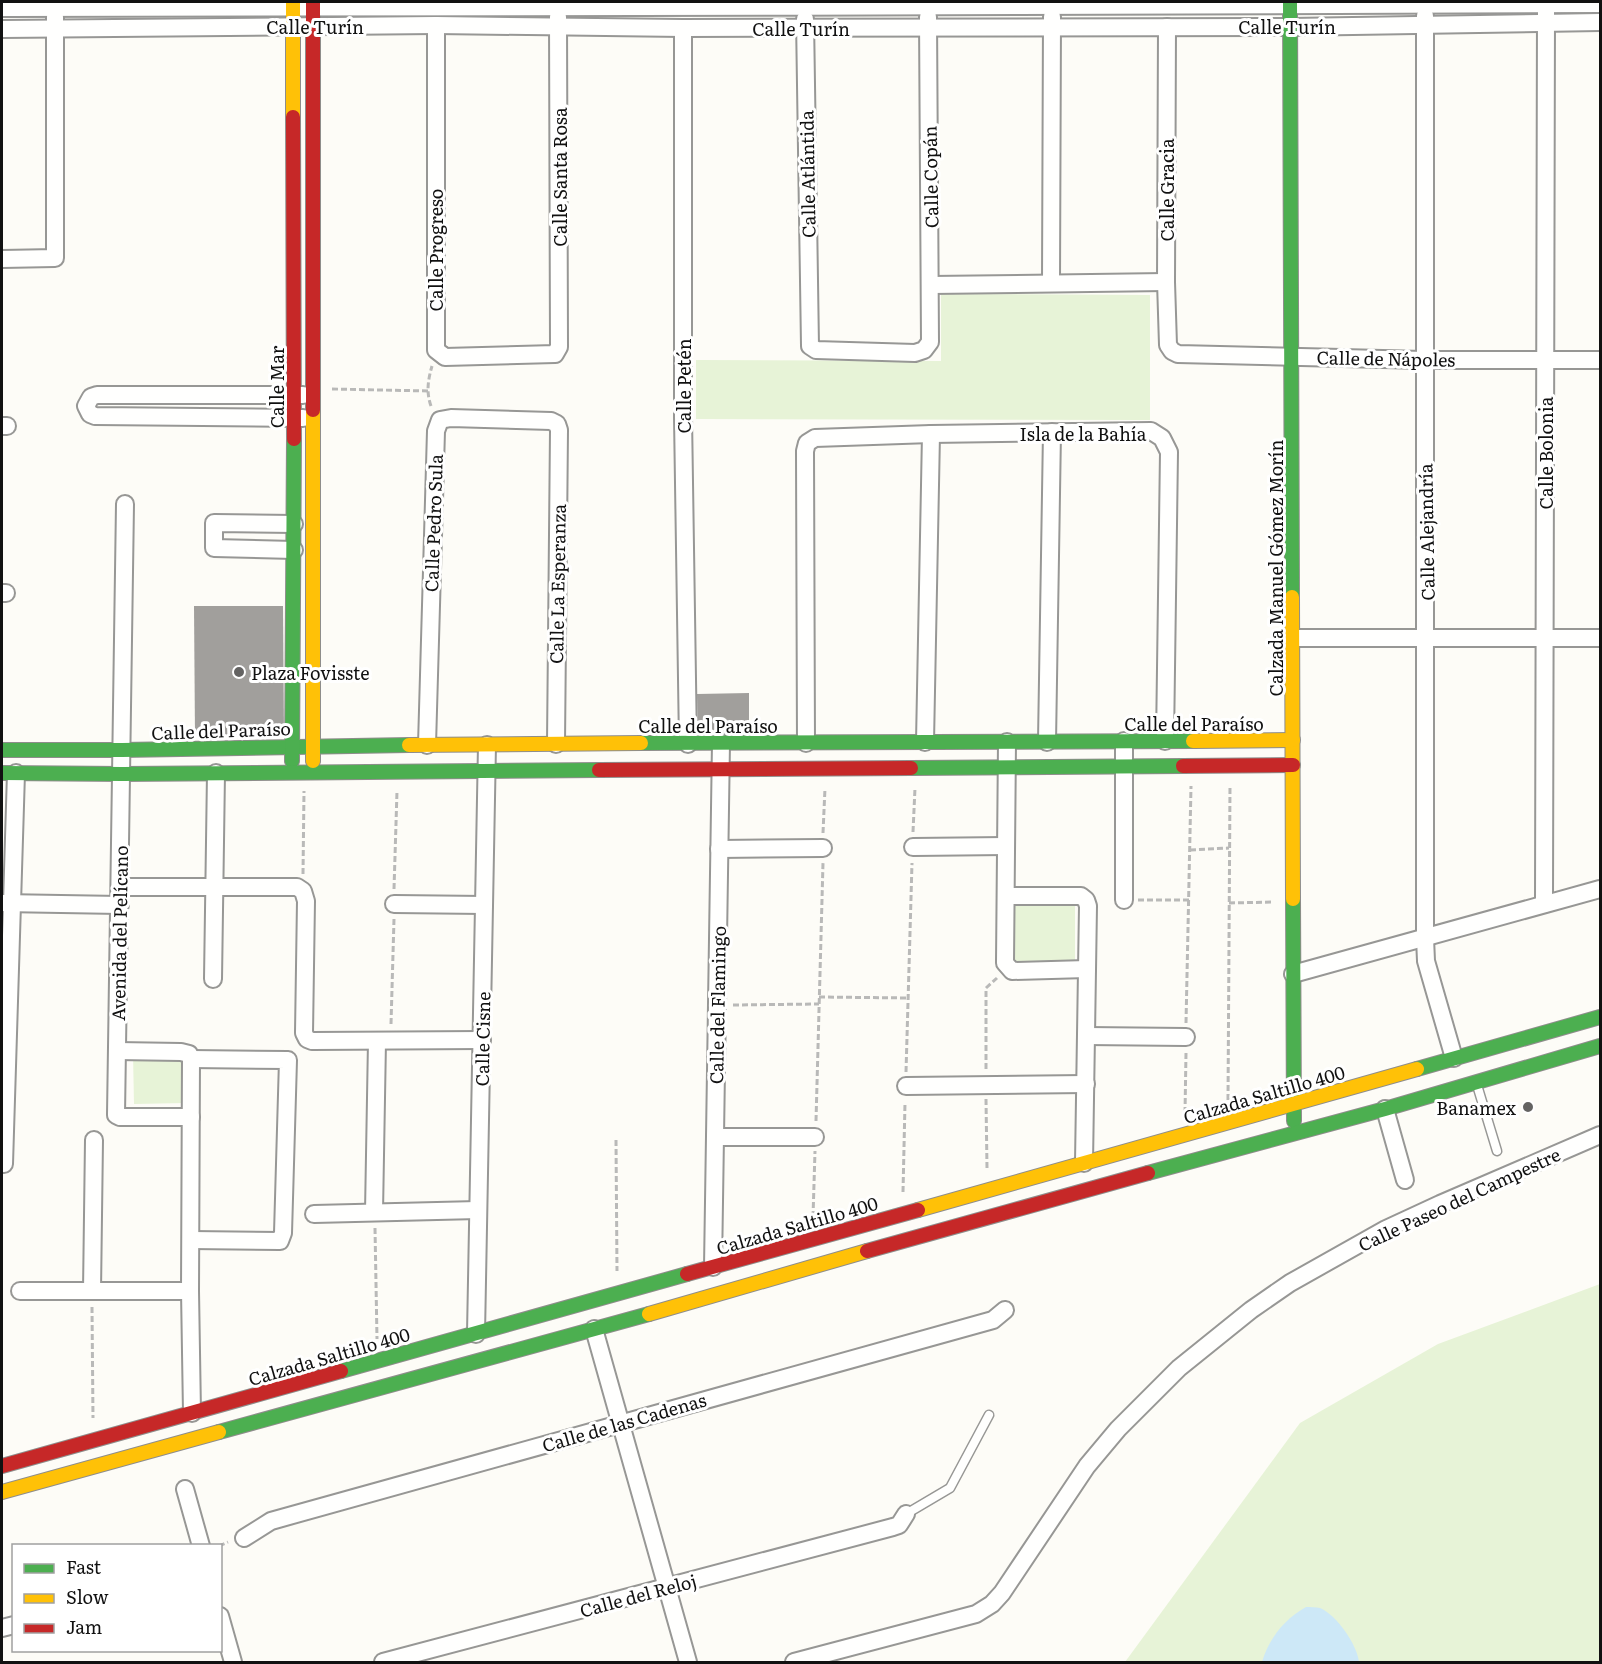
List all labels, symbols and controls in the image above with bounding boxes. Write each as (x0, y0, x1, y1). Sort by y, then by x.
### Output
street label: Calle Turín (266, 13, 364, 40)
street label: Calle Turín (1238, 13, 1336, 40)
street label: Calle Turín (752, 15, 850, 42)
street label: Calle Santa Rosa (546, 107, 573, 247)
street label: Calle Atlántida (792, 110, 822, 238)
street label: Calle Copán (916, 125, 944, 228)
street label: Calle Gracia (1153, 138, 1180, 242)
street label: Calle Progreso (422, 189, 449, 311)
street label: Calle Petén (670, 338, 697, 434)
street label: Calle de Nápoles (1316, 343, 1456, 373)
street label: Calle Mar (263, 345, 290, 428)
street label: Calle Bolonia (1532, 396, 1559, 509)
street label: Isla de la Bahía (1019, 420, 1147, 447)
street label: Calzada Manuel Gómez Morín (1262, 439, 1289, 696)
street label: Calle Pedro Sula (417, 453, 449, 593)
street label: Calle Alejandría (1411, 463, 1441, 601)
street label: Calle La Esperanza (542, 503, 572, 664)
place label: Plaza Fovisste (251, 659, 370, 686)
marker: Plaza Fovisste (232, 665, 246, 679)
street label: Calle del Paraíso (1124, 710, 1264, 737)
street label: Calle del Paraíso (638, 712, 778, 739)
street label: Calle del Paraíso (151, 714, 291, 746)
street label: Avenida del Pelícano (104, 845, 134, 1021)
street label: Calle del Flamingo (702, 926, 732, 1084)
street label: Calle Cisne (468, 991, 496, 1087)
street label: Calzada Saltillo 400 (1180, 1058, 1348, 1130)
place label: Banamex (1436, 1094, 1517, 1121)
marker: Banamex (1521, 1100, 1535, 1114)
street label: Calle Paseo del Campestre (1353, 1140, 1565, 1258)
street label: Calzada Saltillo 400 (713, 1189, 881, 1261)
street label: Calzada Saltillo 400 (245, 1320, 413, 1392)
street label: Calle de las Cadenas (539, 1386, 709, 1458)
legend (12, 1544, 222, 1652)
text: Fast (66, 1553, 102, 1580)
street label: Calle del Reloj (577, 1566, 699, 1624)
text: Slow (66, 1583, 109, 1610)
text: Jam (66, 1613, 102, 1640)

